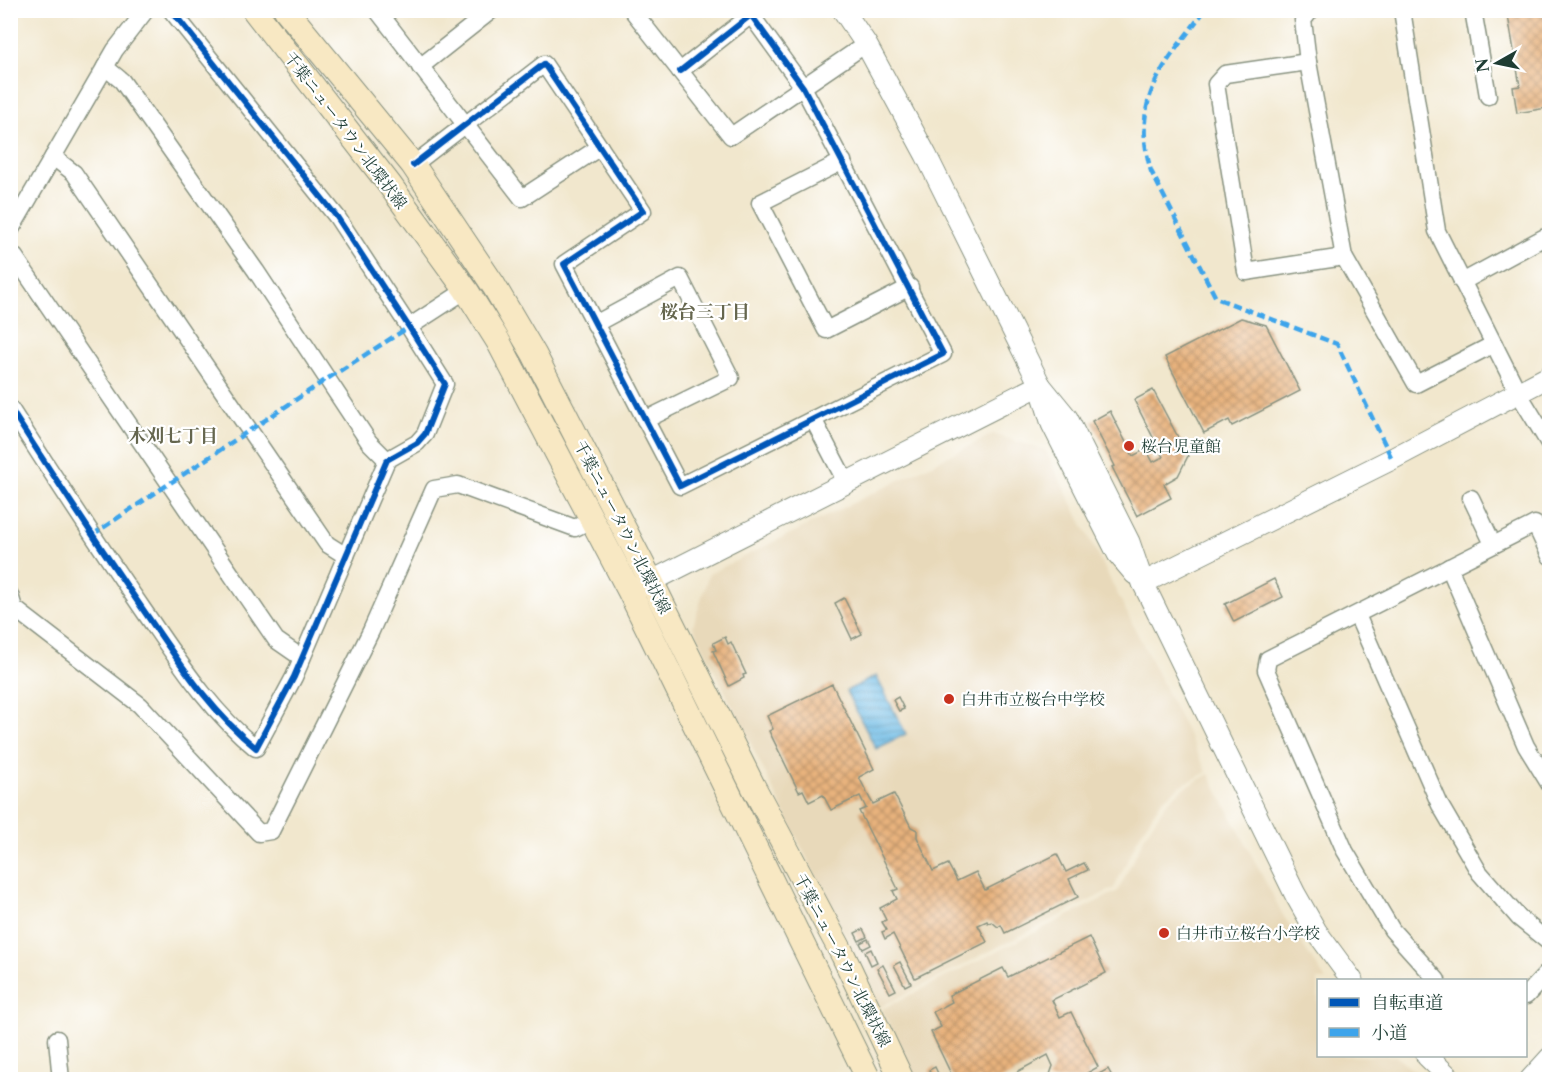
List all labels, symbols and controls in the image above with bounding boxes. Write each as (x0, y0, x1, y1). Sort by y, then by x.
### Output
north arrow (1467, 33, 1527, 93)
street label: 千葉ニュータウン北環状線 (280, 47, 412, 213)
text: N (1471, 57, 1493, 74)
district label: 桜台三丁目 (660, 301, 750, 323)
district label: 木刈七丁目 (128, 425, 218, 447)
place label: 桜台児童館 (1141, 436, 1221, 456)
street label: 千葉ニュータウン北環状線 (571, 437, 675, 617)
marker: 桜台児童館 (1122, 439, 1136, 453)
place label: 白井市立桜台中学校 (961, 689, 1105, 709)
marker: 白井市立桜台中学校 (942, 692, 956, 706)
street label: 千葉ニュータウン北環状線 (791, 870, 895, 1050)
place label: 白井市立桜台小学校 (1176, 923, 1320, 943)
marker: 白井市立桜台小学校 (1157, 926, 1171, 940)
legend (1317, 979, 1527, 1057)
text: 自転車道 (1371, 992, 1443, 1014)
text: 小道 (1371, 1022, 1407, 1044)

